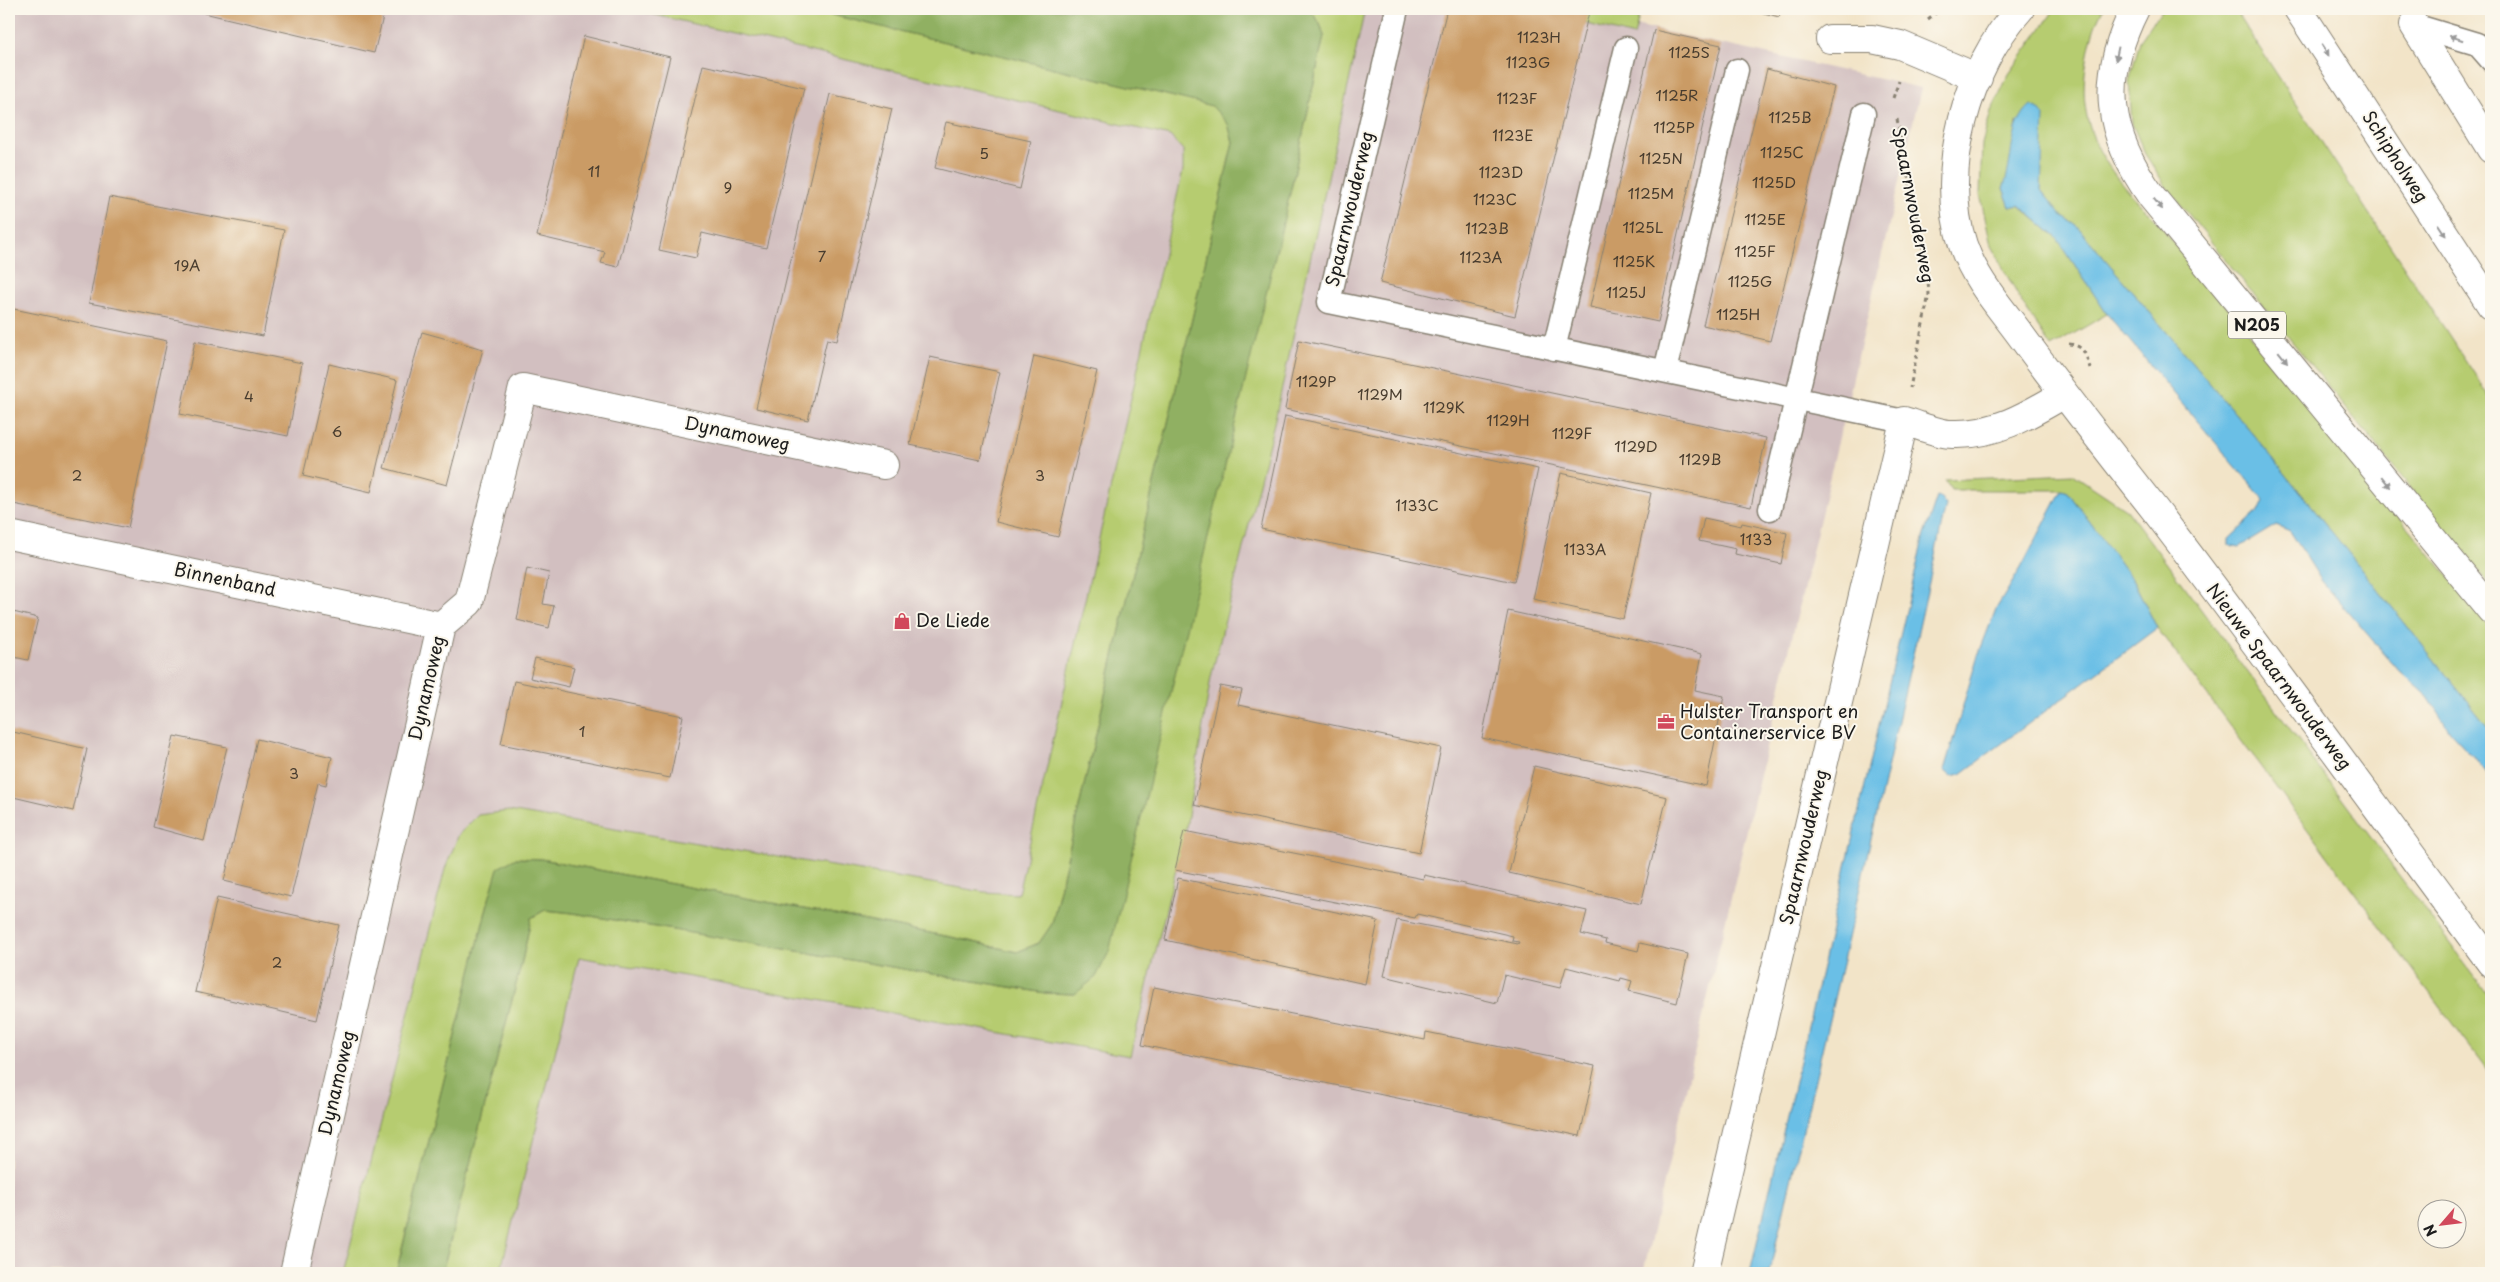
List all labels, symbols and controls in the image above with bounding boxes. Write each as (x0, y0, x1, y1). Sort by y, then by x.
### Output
house number: 1123H (1517, 25, 1561, 48)
one-way arrow (2448, 33, 2463, 41)
house number: 1125S (1668, 40, 1710, 63)
one-way arrow (2320, 43, 2330, 56)
one-way arrow (2112, 46, 2120, 62)
house number: 1123G (1506, 50, 1550, 73)
house number: 1125R (1656, 83, 1698, 106)
house number: 1123F (1497, 86, 1538, 109)
house number: 1125B (1768, 105, 1812, 128)
street label: Schipholweg (2356, 105, 2436, 208)
house number: 1125P (1653, 115, 1695, 138)
house number: 1123E (1492, 123, 1534, 146)
street label: Spaarnwouderweg (1886, 124, 1943, 285)
street label: Spaarnwouderweg (1318, 128, 1380, 289)
house number: 1125C (1760, 140, 1804, 163)
house number: 5 (979, 141, 989, 164)
house number: 1125N (1639, 146, 1683, 169)
house number: 11 (588, 159, 600, 182)
house number: 1123D (1479, 160, 1523, 183)
house number: 1125D (1752, 170, 1796, 193)
house number: 9 (724, 175, 732, 198)
house number: 1125M (1628, 181, 1674, 204)
house number: 1123C (1473, 187, 1517, 210)
one-way arrow (2152, 197, 2163, 210)
house number: 1125E (1744, 207, 1786, 230)
house number: 1125L (1623, 215, 1664, 238)
house number: 1123B (1465, 216, 1509, 239)
one-way arrow (2437, 223, 2447, 236)
house number: 1125F (1734, 239, 1776, 262)
house number: 7 (818, 244, 827, 267)
house number: 1123A (1460, 245, 1503, 268)
house number: 1125K (1613, 249, 1655, 272)
house number: 19A (174, 253, 200, 276)
house number: 1125G (1728, 269, 1772, 292)
house number: 1125J (1606, 280, 1646, 303)
house number: 1125H (1716, 302, 1760, 325)
road number: N205 (2228, 312, 2286, 338)
one-way arrow (2278, 350, 2289, 363)
house number: 1129P (1296, 369, 1336, 392)
house number: 1129M (1357, 382, 1403, 405)
house number: 4 (244, 384, 254, 407)
house number: 1129K (1423, 395, 1465, 418)
street label: Dynamoweg (682, 408, 793, 457)
house number: 1129H (1486, 408, 1530, 431)
house number: 6 (332, 419, 342, 442)
house number: 1129F (1552, 421, 1592, 444)
house number: 1129D (1614, 434, 1658, 457)
house number: 1129B (1679, 447, 1721, 470)
house number: 2 (72, 463, 82, 486)
house number: 3 (1035, 463, 1045, 486)
one-way arrow (2381, 475, 2392, 488)
house number: 1133C (1395, 493, 1439, 516)
house number: 1133 (1740, 527, 1772, 550)
house number: 1133A (1564, 537, 1606, 560)
street label: Binnenband (172, 555, 279, 603)
street label: Nieuwe Spaarnwouderweg (2201, 577, 2359, 775)
place label: De Liede (916, 606, 990, 633)
shop icon: De Liede (892, 611, 912, 631)
street label: Dynamoweg (400, 632, 451, 743)
place label: Hulster Transport en Containerservice BV (1680, 697, 1858, 745)
office icon: Hulster Transport en Containerservice BV (1656, 712, 1676, 732)
house number: 1 (579, 719, 585, 742)
house number: 3 (289, 761, 299, 784)
street label: Spaarnwouderweg (1772, 766, 1834, 927)
house number: 2 (272, 950, 282, 973)
street label: Dynamoweg (310, 1027, 361, 1138)
north arrow (2418, 1200, 2468, 1250)
text: N (2418, 1221, 2442, 1240)

